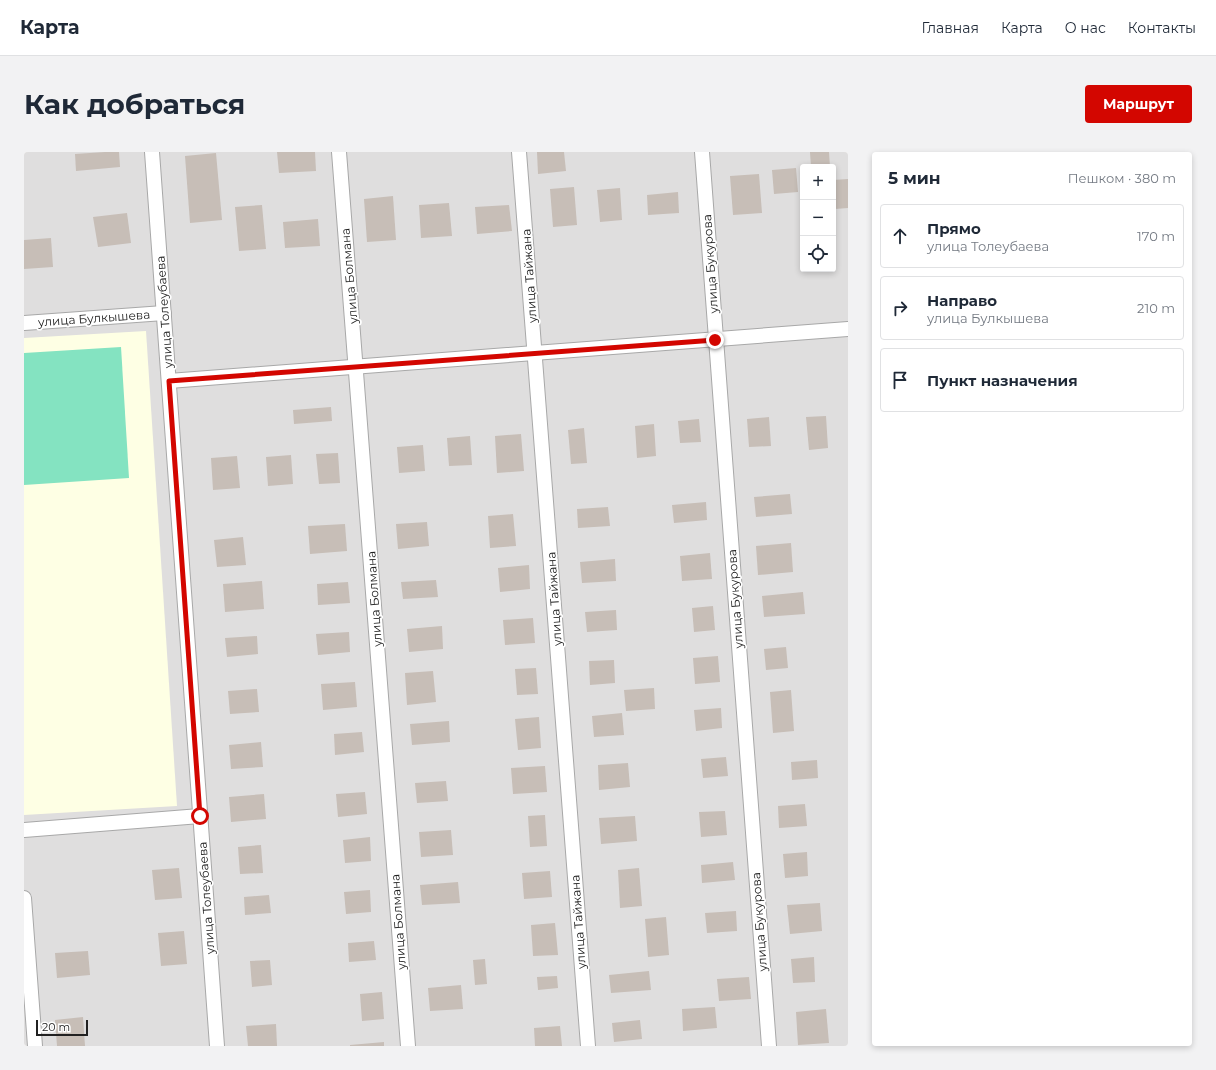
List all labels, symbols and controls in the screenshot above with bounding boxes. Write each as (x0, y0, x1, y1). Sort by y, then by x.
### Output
text: Карта (20, 16, 80, 39)
text: Главная (921, 19, 979, 37)
text: Карта (1001, 19, 1043, 37)
text: О нас (1065, 19, 1106, 37)
text: Контакты (1128, 19, 1196, 37)
button: Маршрут (1085, 85, 1192, 123)
text: Как добраться (24, 87, 245, 121)
map controls (800, 164, 836, 272)
button: + (800, 164, 836, 200)
text: 5 мин (888, 168, 941, 188)
text: Пешком · 380 m (1068, 170, 1176, 186)
button: − (800, 200, 836, 236)
street label: улица Букурова (699, 214, 721, 315)
text: Прямо (927, 219, 981, 238)
icon: ahead (889, 225, 911, 247)
street label: улица Болмана (337, 227, 361, 326)
street label: улица Тайжана (518, 228, 540, 325)
text: 170 m (1137, 228, 1175, 244)
button: locate (800, 236, 836, 272)
text: улица Толеубаева (927, 238, 1049, 254)
street label: улица Толеубаева (153, 255, 175, 370)
text: Направо (927, 291, 997, 310)
icon: right (889, 297, 911, 319)
text: 210 m (1137, 300, 1175, 316)
street label: улица Булкышева (36, 307, 151, 329)
text: улица Булкышева (927, 310, 1049, 326)
route end (706, 331, 724, 349)
icon: arrive (889, 369, 911, 391)
text: Пункт назначения (927, 371, 1078, 390)
street label: улица Букурова (724, 549, 746, 650)
street label: улица Болмана (363, 551, 385, 648)
street label: улица Тайжана (543, 551, 565, 648)
route start (191, 807, 209, 825)
street label: улица Толеубаева (195, 841, 217, 956)
street label: улица Букурова (748, 872, 770, 973)
street label: улица Болмана (387, 874, 409, 971)
street label: улица Тайжана (567, 874, 589, 971)
scale bar (36, 1018, 88, 1037)
text: 20 m (42, 1020, 70, 1034)

